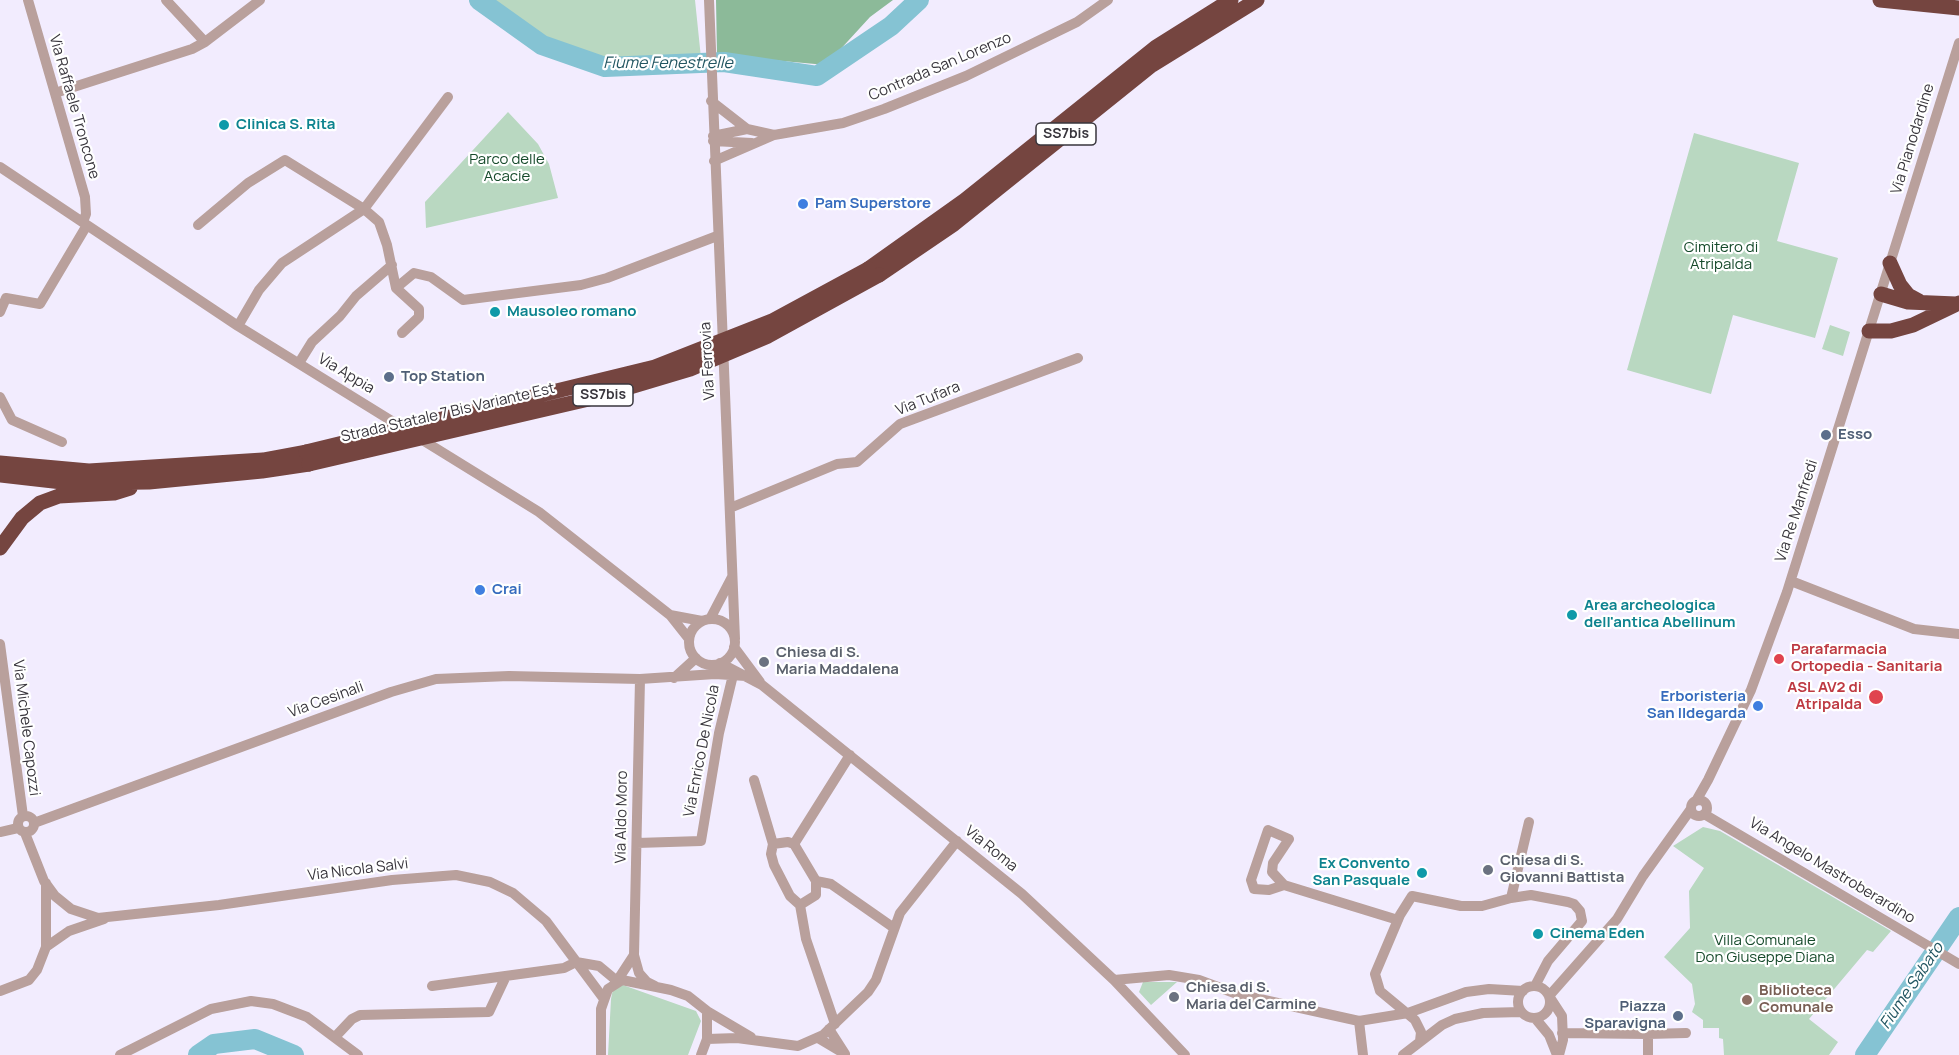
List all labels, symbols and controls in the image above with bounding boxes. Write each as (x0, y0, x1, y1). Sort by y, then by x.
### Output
street label: Contrada San Lorenzo (866, 29, 1014, 105)
street label: Via Raffaele Troncone (45, 33, 103, 181)
water label: Fiume Fenestrelle (603, 54, 733, 74)
street label: Via Pianodardine (1888, 82, 1938, 196)
place label: Clinica S. Rita (236, 116, 336, 134)
marker: Clinica S. Rita (217, 118, 231, 132)
road number: SS7bis (1036, 123, 1096, 145)
park label: Parco delle Acacie (469, 151, 545, 186)
place label: Pam Superstore (815, 195, 931, 213)
marker: Pam Superstore (796, 197, 810, 211)
park label: Cimitero di Atripalda (1684, 239, 1758, 274)
place label: Mausoleo romano (507, 303, 637, 321)
marker: Mausoleo romano (488, 305, 502, 319)
street label: Via Ferrovia (697, 321, 719, 401)
street label: Via Appia (314, 350, 378, 398)
place label: Top Station (401, 368, 485, 386)
marker: Top Station (382, 370, 396, 384)
street label: Via Tufara (893, 378, 963, 420)
street label: Strada Statale 7 Bis Variante Est (339, 380, 557, 446)
road number: SS7bis (573, 384, 633, 406)
place label: Esso (1838, 426, 1872, 444)
marker: Esso (1819, 428, 1833, 442)
street label: Via Re Manfredi (1772, 458, 1822, 564)
place label: Crai (492, 581, 522, 599)
marker: Crai (473, 583, 487, 597)
place label: Area archeologica dell'antica Abellinum (1584, 597, 1735, 632)
marker: Area archeologica dell'antica Abellinum (1565, 608, 1579, 622)
place label: Parafarmacia Ortopedia - Sanitaria (1791, 641, 1942, 676)
place label: Chiesa di S. Maria Maddalena (776, 644, 899, 679)
marker: Parafarmacia Ortopedia - Sanitaria (1772, 652, 1786, 666)
marker: Chiesa di S. Maria Maddalena (757, 655, 771, 669)
street label: Via Michele Capozzi (9, 659, 43, 797)
street label: Via Cesinali (286, 678, 366, 722)
place label: ASL AV2 di Atripalda (1787, 679, 1862, 714)
street label: Via Enrico De Nicola (680, 683, 724, 819)
place label: Erboristeria San Ildegarda (1647, 688, 1746, 723)
marker: ASL AV2 di Atripalda (1867, 688, 1885, 706)
marker: Erboristeria San Ildegarda (1751, 699, 1765, 713)
street label: Via Aldo Moro (612, 770, 632, 864)
street label: Via Angelo Mastroberardino (1746, 814, 1918, 928)
street label: Via Roma (961, 822, 1021, 876)
place label: Chiesa di S. Giovanni Battista (1500, 852, 1624, 887)
street label: Via Nicola Salvi (307, 855, 409, 885)
place label: Ex Convento San Pasquale (1312, 855, 1410, 890)
marker: Chiesa di S. Giovanni Battista (1481, 863, 1495, 877)
marker: Ex Convento San Pasquale (1415, 866, 1429, 880)
place label: Cinema Eden (1550, 925, 1645, 943)
marker: Cinema Eden (1531, 927, 1545, 941)
park label: Villa Comunale Don Giuseppe Diana (1696, 932, 1834, 967)
water label: Fiume Sabato (1876, 939, 1948, 1033)
place label: Chiesa di S. Maria del Carmine (1186, 979, 1316, 1014)
place label: Biblioteca Comunale (1759, 982, 1833, 1017)
marker: Chiesa di S. Maria del Carmine (1167, 990, 1181, 1004)
marker: Biblioteca Comunale (1740, 993, 1754, 1007)
place label: Piazza Sparavigna (1584, 998, 1666, 1033)
marker: Piazza Sparavigna (1671, 1009, 1685, 1023)

